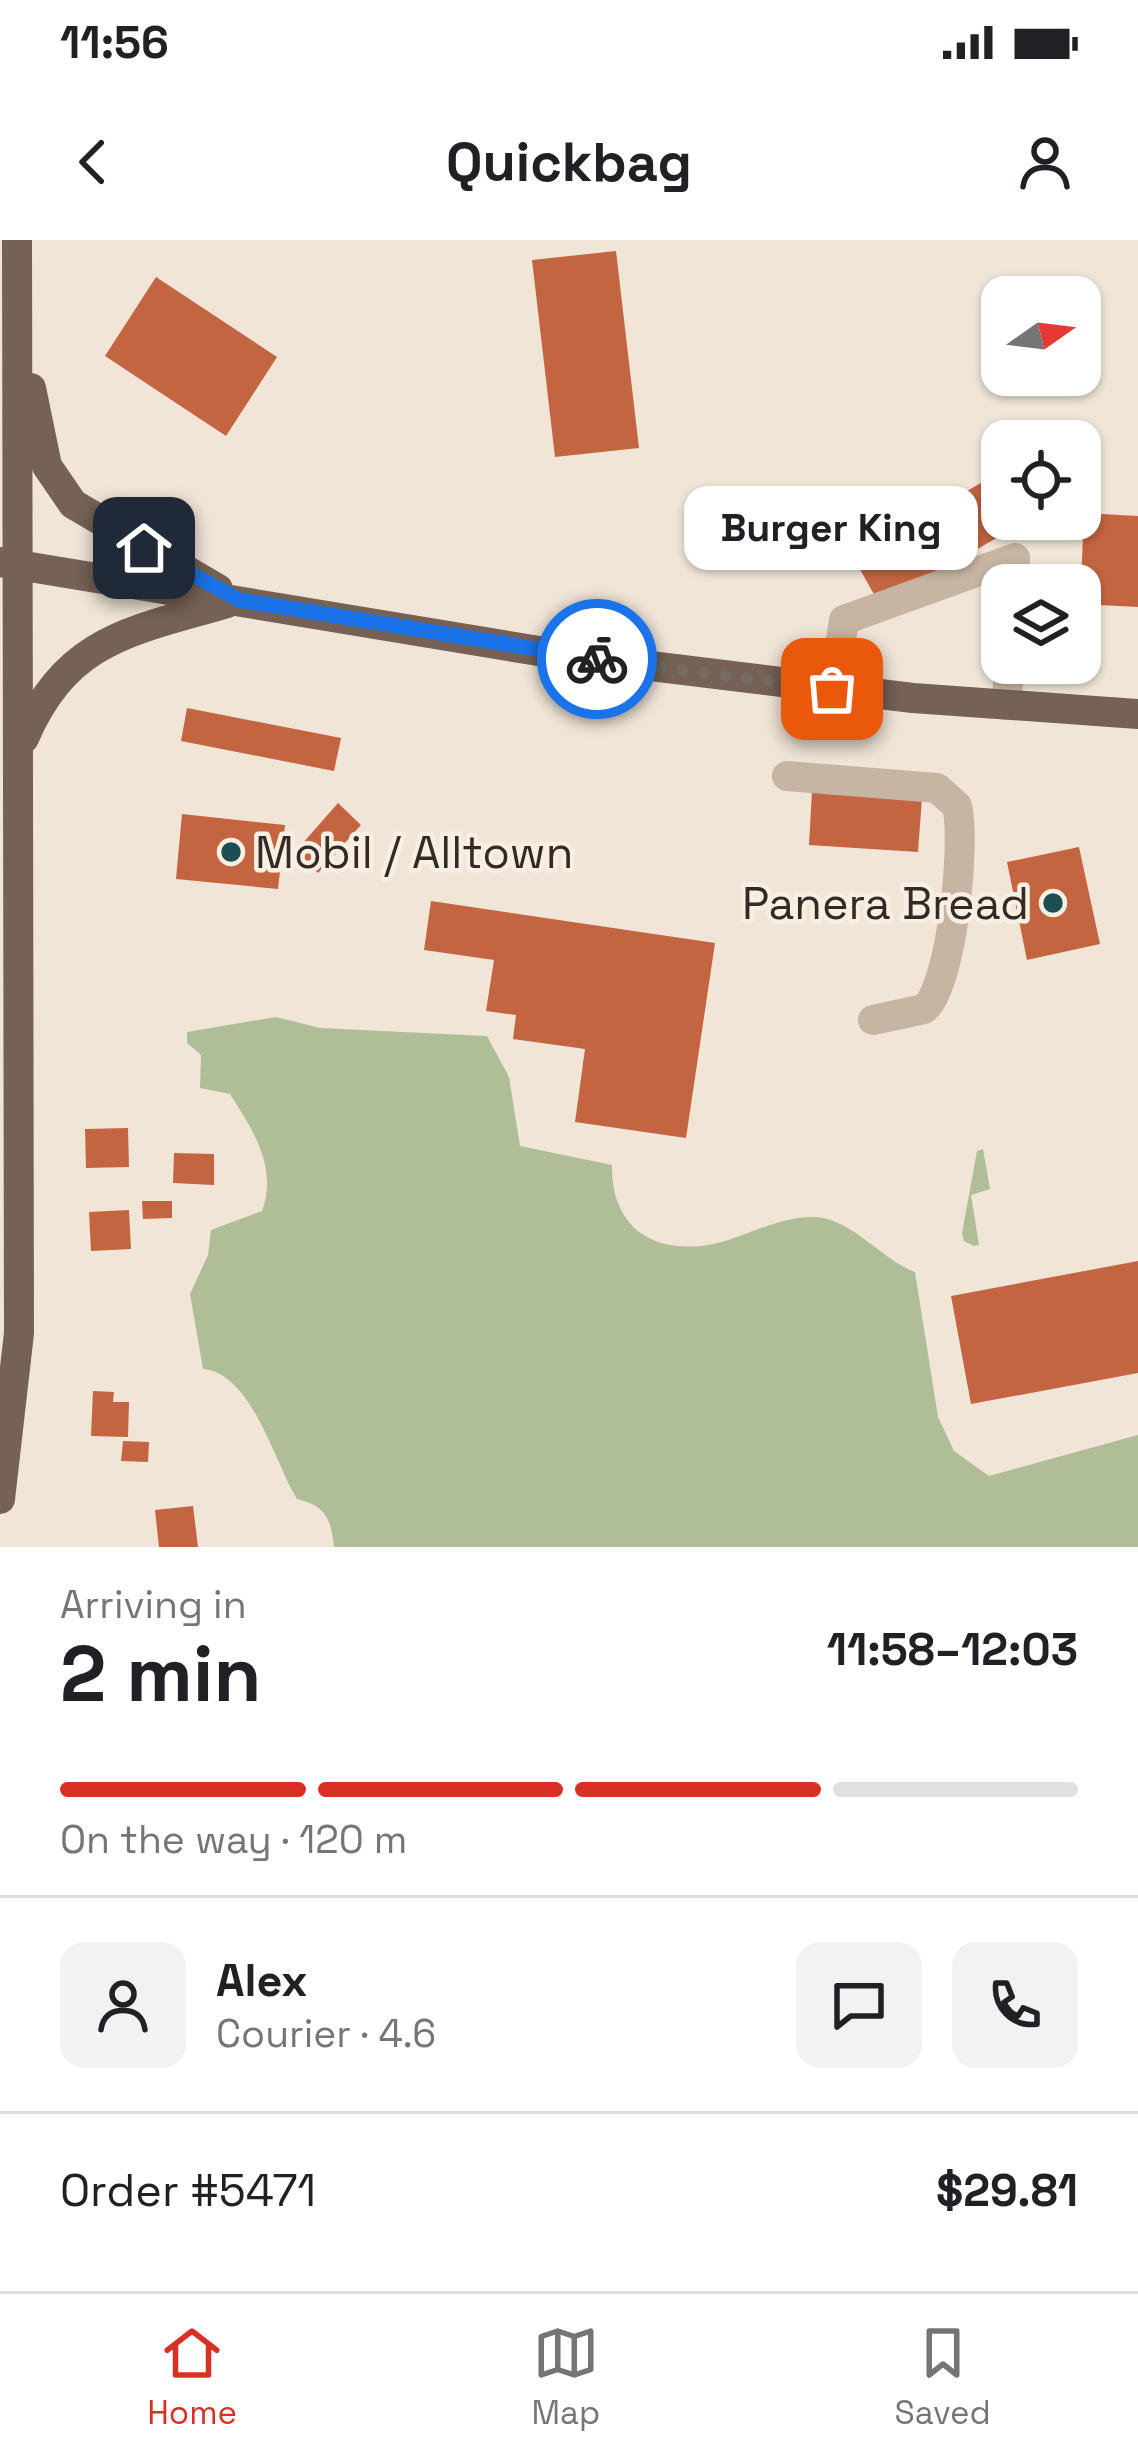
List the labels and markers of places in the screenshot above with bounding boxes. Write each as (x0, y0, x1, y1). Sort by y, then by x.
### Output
callout: Burger King (685, 485, 979, 569)
pin (93, 497, 195, 599)
pin (781, 638, 883, 740)
place label: Mobil / Alltown (255, 824, 573, 881)
marker: Mobil / Alltown (218, 839, 244, 865)
place label: Panera Bread (742, 875, 1029, 932)
marker: Panera Bread (1040, 890, 1066, 916)

